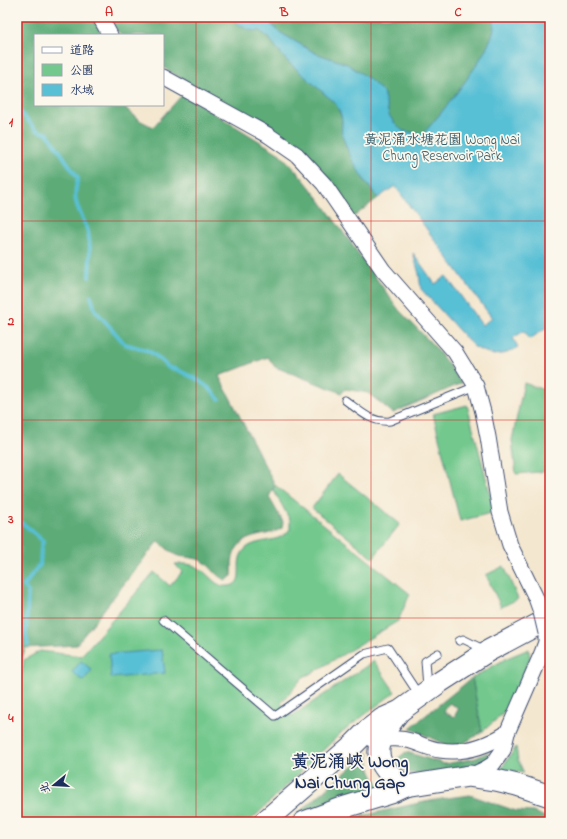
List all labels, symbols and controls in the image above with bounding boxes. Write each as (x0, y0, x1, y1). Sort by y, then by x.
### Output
text: A (105, 3, 113, 22)
text: B (279, 3, 289, 22)
text: C (454, 3, 462, 22)
legend (34, 34, 164, 106)
text: 道路 (70, 42, 94, 60)
text: 公園 (70, 62, 94, 80)
text: 水域 (70, 82, 94, 100)
text: 1 (9, 113, 14, 132)
park label: 黃泥涌水塘花園 Wong Nai Chung Reservoir Park (364, 130, 520, 168)
text: 2 (7, 312, 15, 331)
text: 3 (7, 510, 14, 529)
text: 4 (7, 709, 14, 728)
district label: 黃泥涌峽 Wong Nai Chung Gap (292, 750, 408, 798)
north arrow (34, 765, 74, 805)
text: 北 (36, 780, 55, 795)

